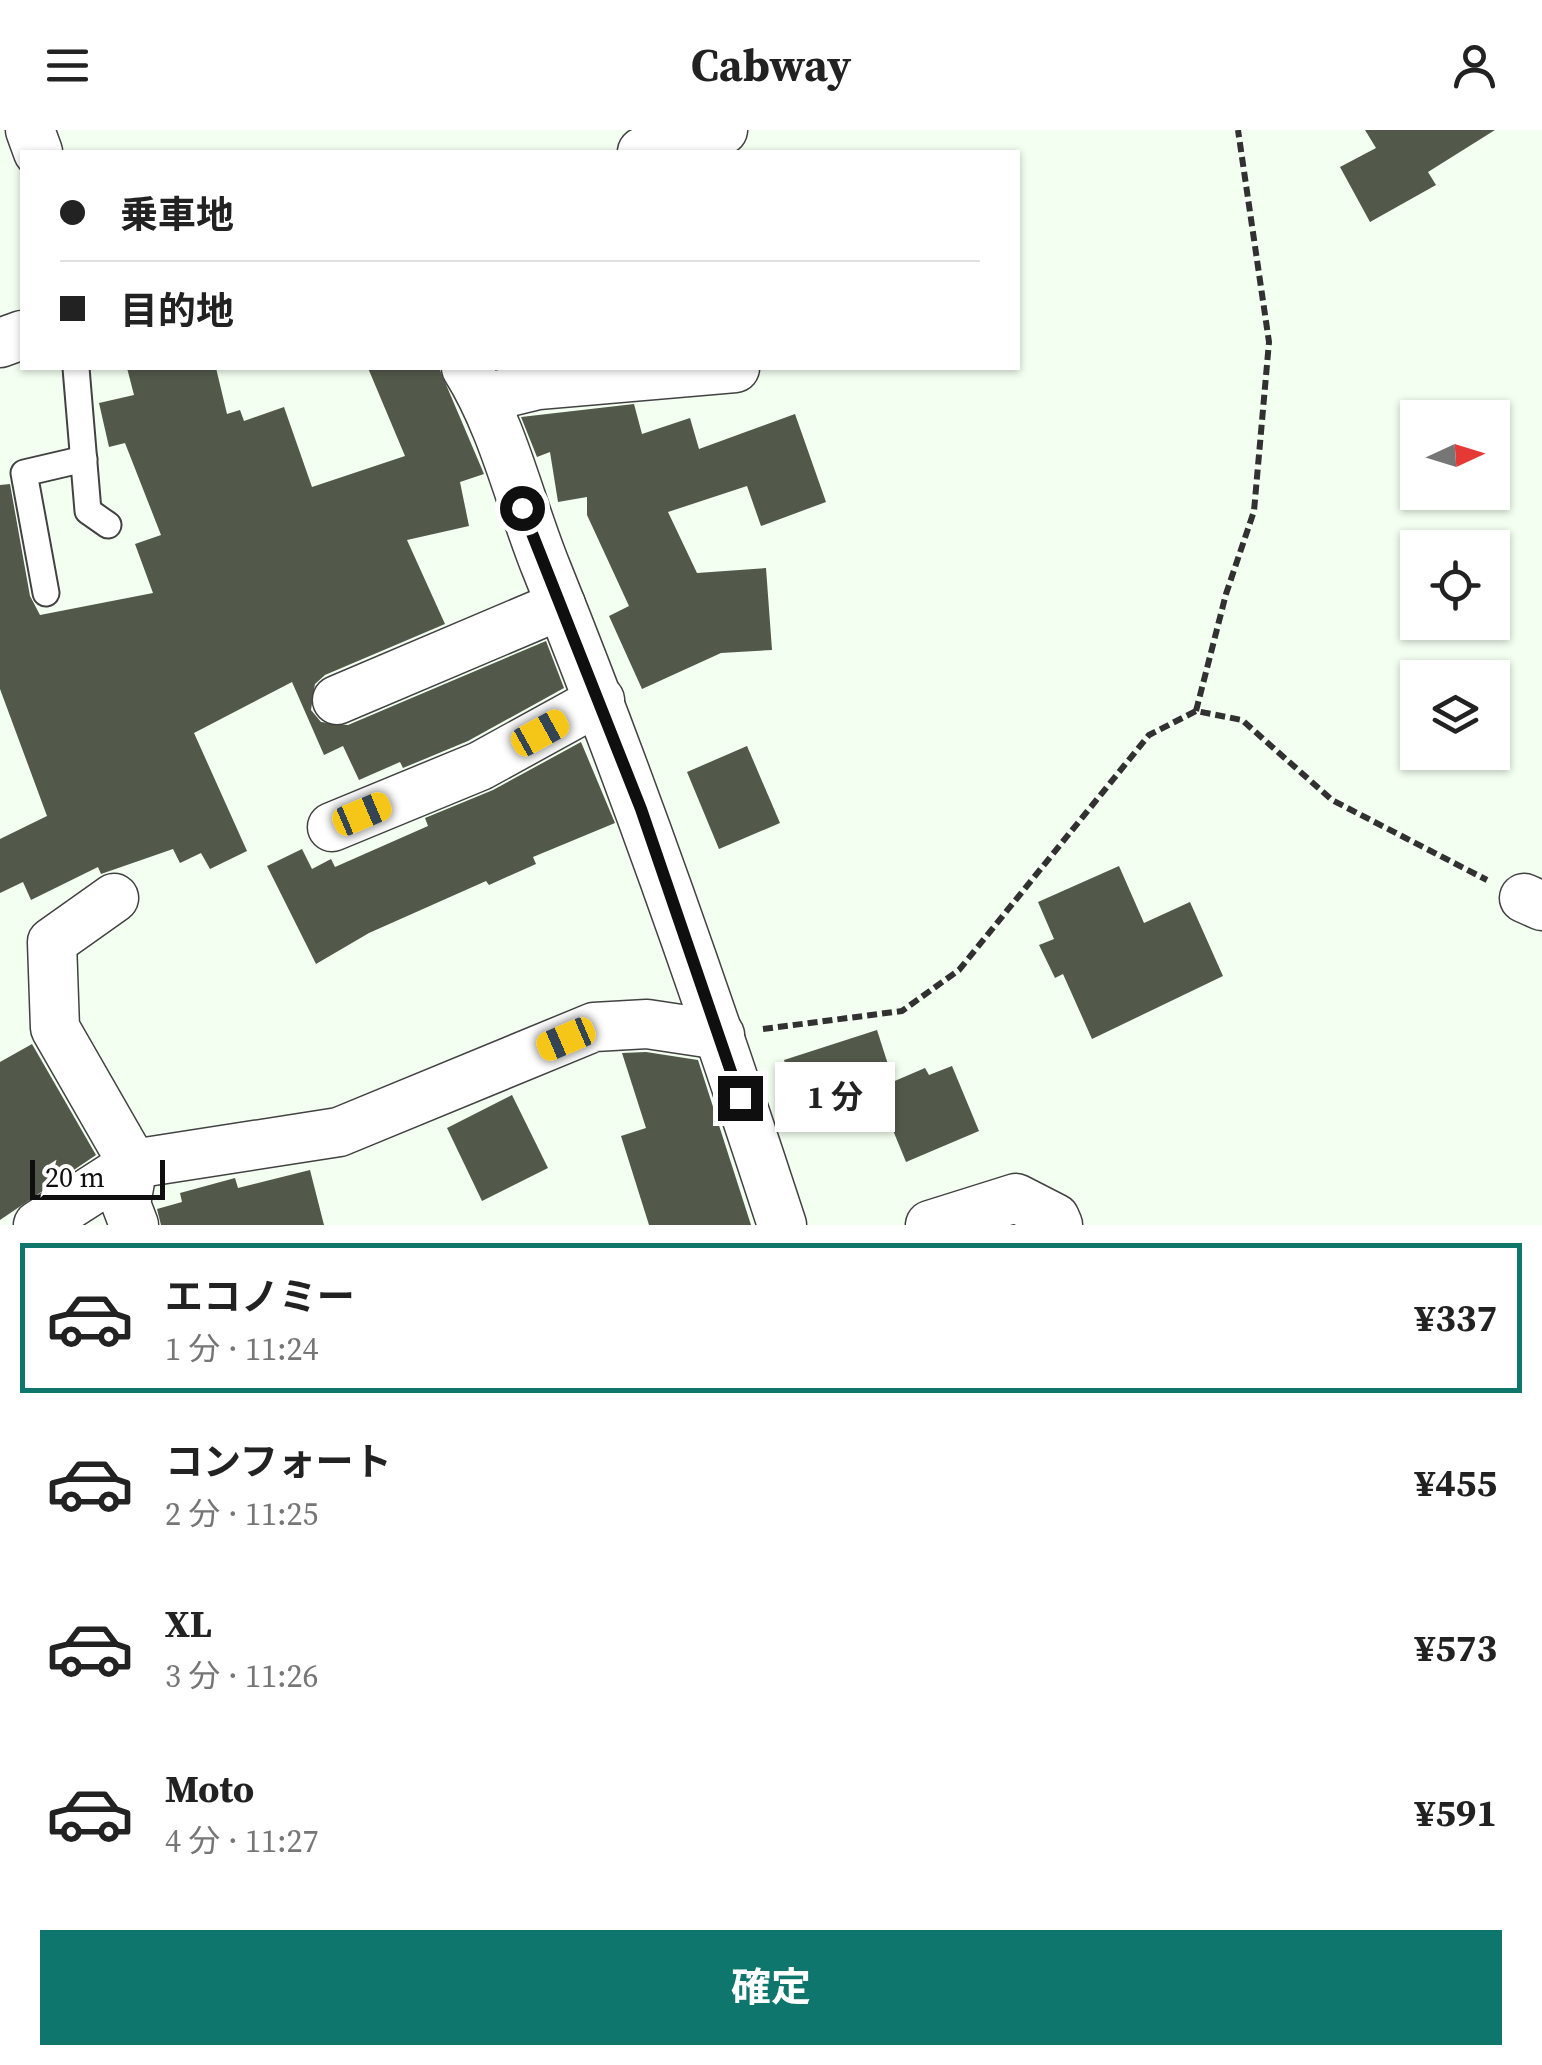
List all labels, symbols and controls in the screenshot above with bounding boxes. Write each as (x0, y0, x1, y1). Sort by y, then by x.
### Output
text: Cabway (691, 34, 851, 96)
icon: menu (40, 38, 95, 93)
icon: person (1447, 38, 1502, 93)
text: 乗車地 (120, 189, 234, 241)
text: 目的地 (120, 285, 234, 337)
north arrow (1400, 400, 1510, 510)
map controls (1400, 400, 1510, 770)
route start (500, 486, 545, 531)
button: locate (1400, 530, 1510, 640)
button: layers (1400, 660, 1510, 770)
car (506, 705, 574, 761)
car (329, 788, 395, 840)
car (533, 1013, 599, 1065)
callout: 1 分 (775, 1063, 895, 1133)
text: 1 分 (807, 1075, 863, 1119)
route end (718, 1076, 763, 1121)
scale bar (30, 1155, 165, 1200)
text: 20 m (45, 1158, 105, 1196)
text: エコノミー (165, 1271, 355, 1323)
icon: car (45, 1273, 135, 1363)
text: ¥337 (1415, 1292, 1497, 1344)
text: 1 分 · 11:24 (165, 1327, 319, 1371)
text: コンフォート (165, 1436, 392, 1488)
icon: car (45, 1438, 135, 1528)
text: ¥455 (1415, 1457, 1497, 1509)
text: 2 分 · 11:25 (165, 1492, 319, 1536)
text: XL (165, 1598, 212, 1650)
icon: car (45, 1603, 135, 1693)
text: ¥573 (1415, 1622, 1497, 1674)
text: 3 分 · 11:26 (165, 1654, 319, 1698)
text: Moto (165, 1763, 254, 1815)
icon: car (45, 1768, 135, 1858)
text: ¥591 (1415, 1787, 1497, 1839)
text: 4 分 · 11:27 (165, 1819, 319, 1863)
button: 確定 (40, 1930, 1502, 2045)

